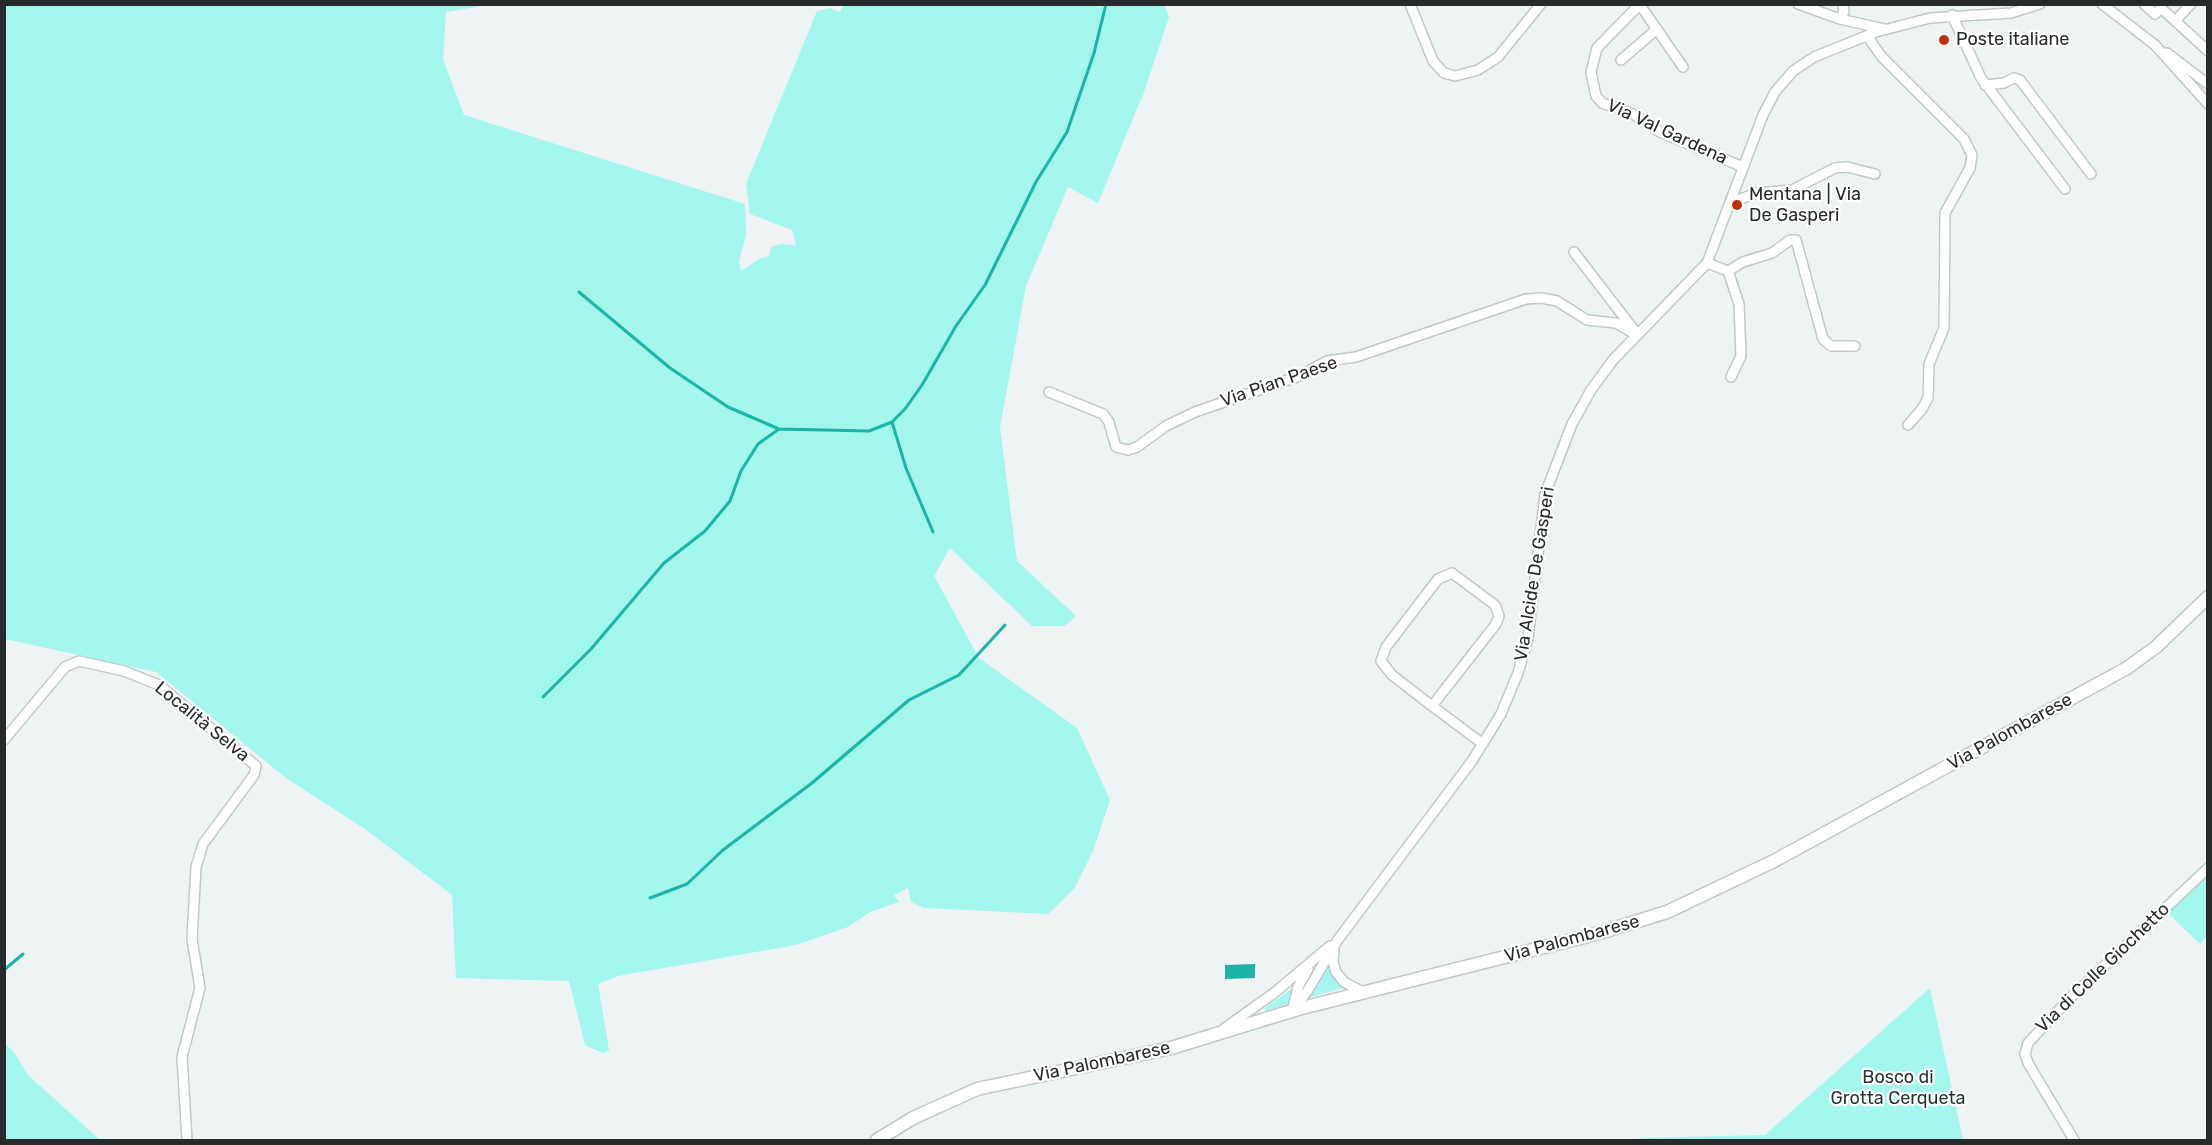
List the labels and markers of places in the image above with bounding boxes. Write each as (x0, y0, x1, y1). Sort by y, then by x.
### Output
place label: Poste italiane (1956, 29, 2069, 51)
marker: Poste italiane (1937, 33, 1951, 47)
place label: Mentana | Via De Gasperi (1749, 184, 1861, 226)
marker: Mentana | Via De Gasperi (1730, 198, 1744, 212)

